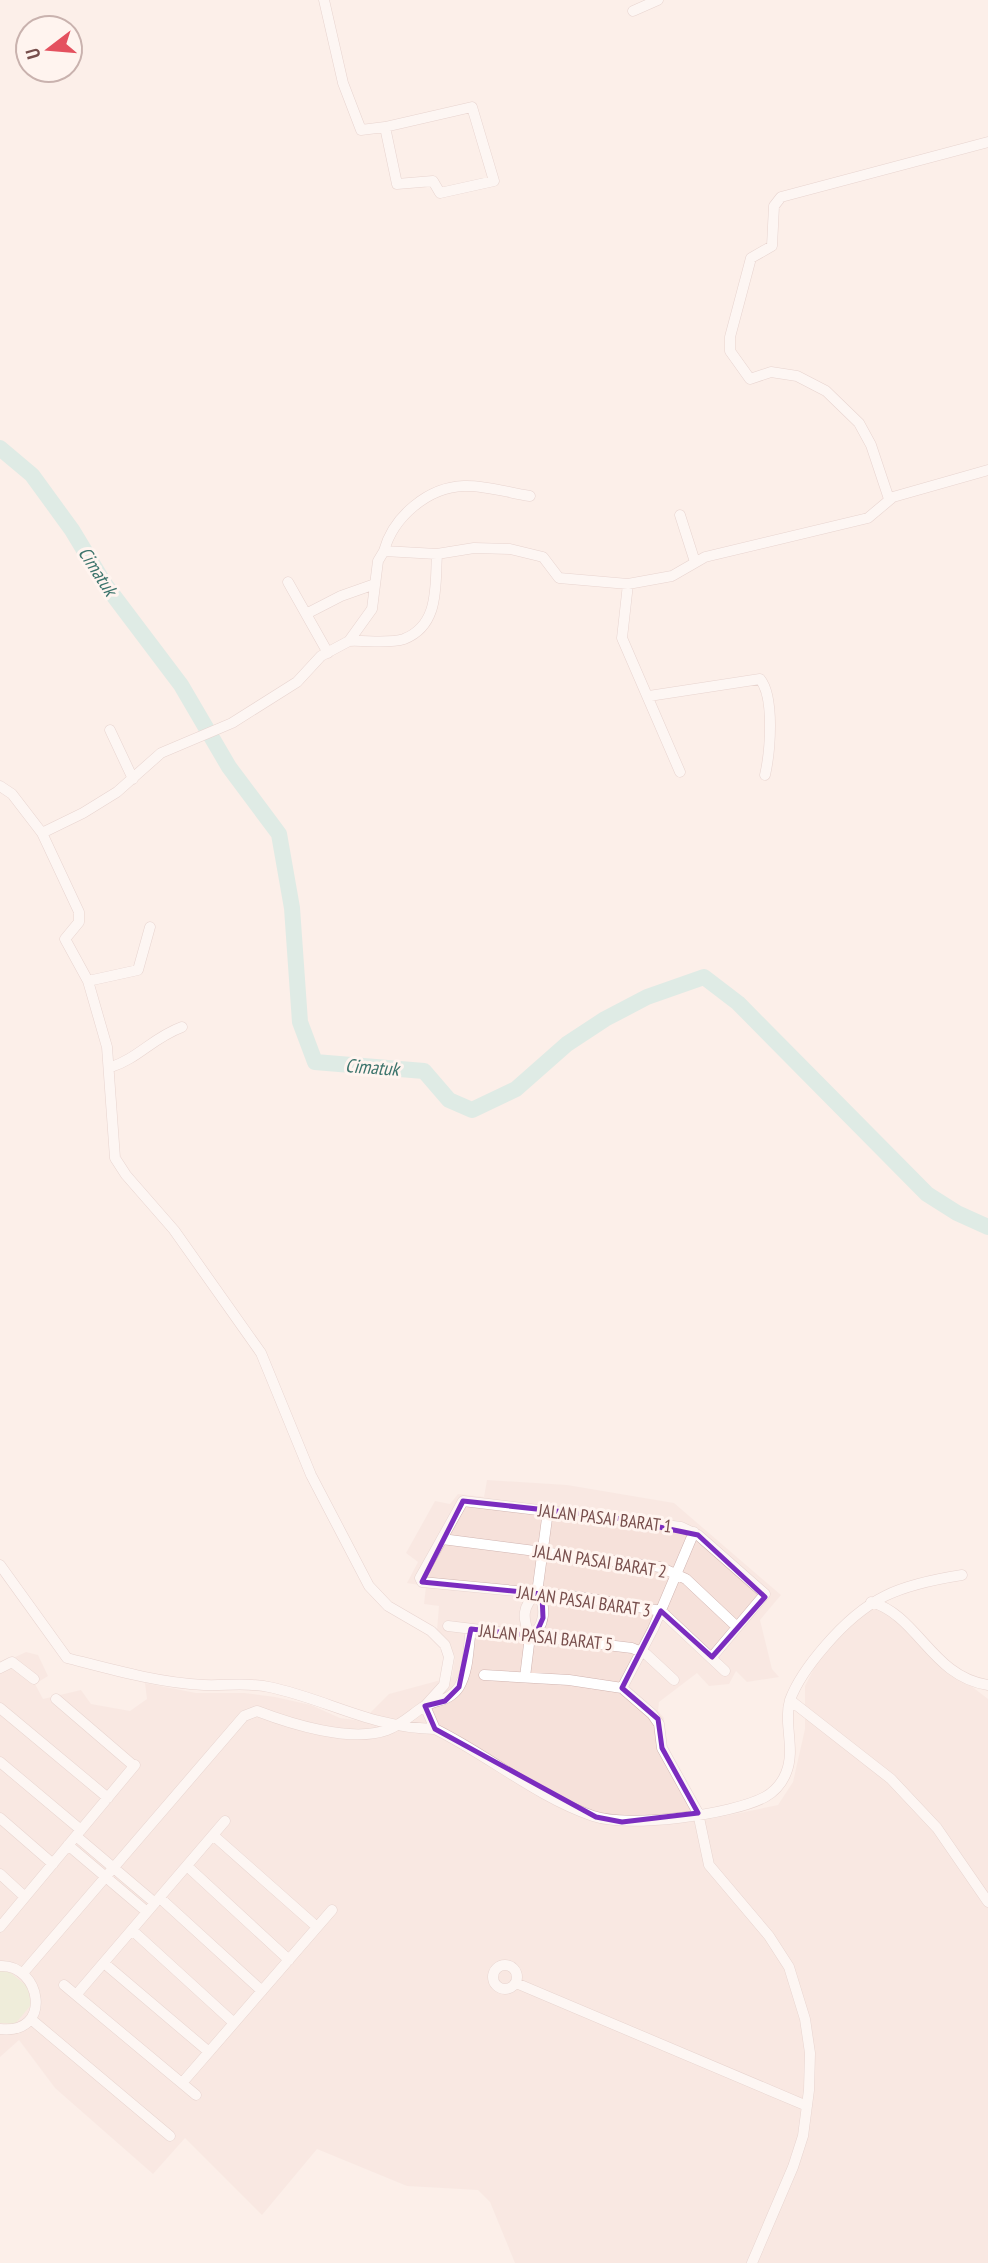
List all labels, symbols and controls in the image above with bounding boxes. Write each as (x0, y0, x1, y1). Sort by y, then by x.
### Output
north arrow (14, 14, 84, 84)
text: U (20, 46, 46, 62)
water label: Cimatuk (73, 542, 124, 602)
water label: Cimatuk (344, 1053, 402, 1081)
street label: JALAN PASAI BARAT 1 (536, 1498, 673, 1538)
street label: JALAN PASAI BARAT 2 (531, 1539, 668, 1583)
street label: JALAN PASAI BARAT 3 (515, 1580, 652, 1622)
street label: JALAN PASAI BARAT 5 (477, 1618, 614, 1655)

